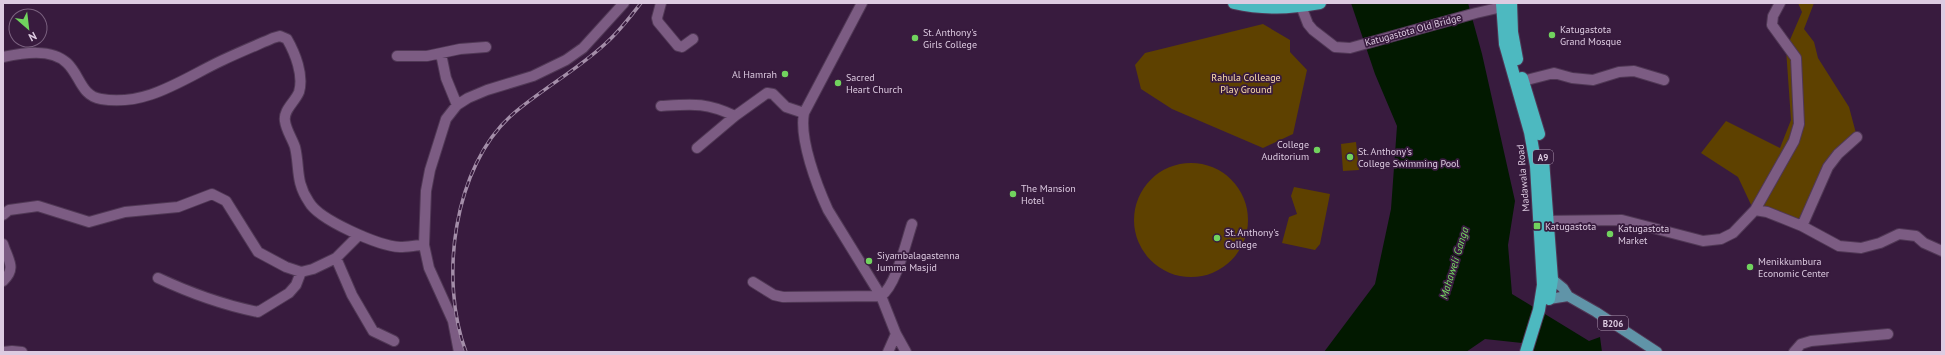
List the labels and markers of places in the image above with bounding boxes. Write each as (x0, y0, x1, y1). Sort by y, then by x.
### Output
place label: Katugastota Grand Mosque (1560, 23, 1621, 48)
place label: St. Anthony's Girls College (923, 26, 977, 51)
marker: Katugastota Grand Mosque (1547, 30, 1557, 40)
marker: St. Anthony's Girls College (910, 33, 920, 43)
place label: Al Hamrah (732, 68, 777, 81)
marker: Al Hamrah (780, 69, 790, 79)
place label: Sacred Heart Church (846, 71, 902, 96)
marker: Sacred Heart Church (833, 78, 843, 88)
place label: College Auditorium (1261, 138, 1309, 163)
marker: College Auditorium (1312, 145, 1322, 155)
place label: St. Anthony's College Swimming Pool (1358, 145, 1459, 170)
marker: St. Anthony's College Swimming Pool (1345, 152, 1355, 162)
place label: The Mansion Hotel (1021, 182, 1076, 207)
marker: The Mansion Hotel (1008, 189, 1018, 199)
place label: Katugastota (1545, 220, 1596, 233)
marker: Katugastota (1532, 221, 1542, 231)
place label: Katugastota Market (1618, 222, 1669, 247)
place label: St. Anthony's College (1225, 226, 1279, 251)
marker: Katugastota Market (1605, 229, 1615, 239)
marker: St. Anthony's College (1212, 233, 1222, 243)
place label: Siyambalagastenna Jumma Masjid (876, 249, 960, 274)
place label: Menikkumbura Economic Center (1758, 255, 1830, 280)
marker: Siyambalagastenna Jumma Masjid (864, 256, 874, 266)
marker: Menikkumbura Economic Center (1745, 262, 1755, 272)

